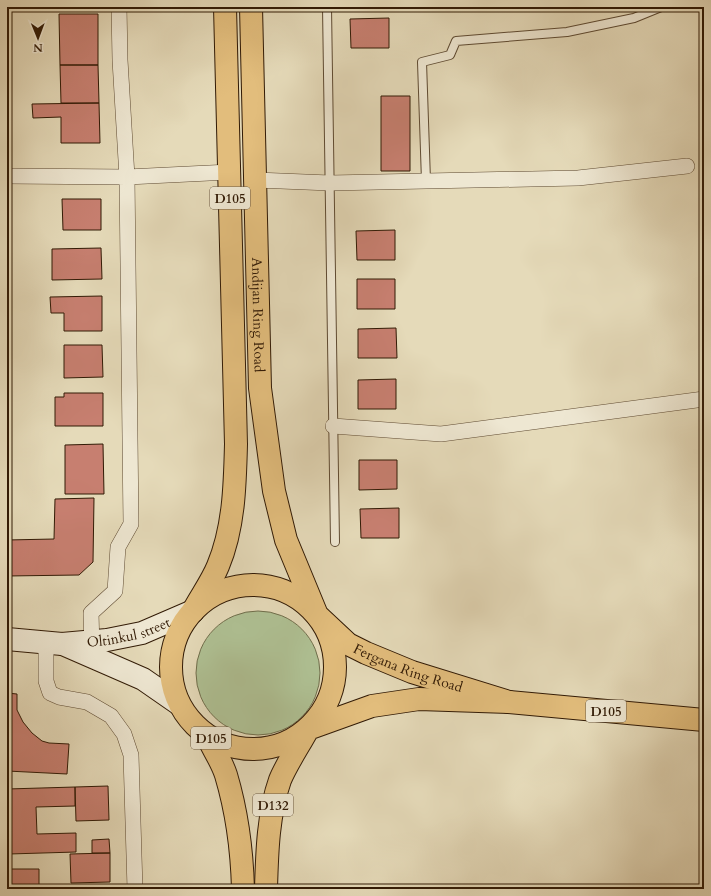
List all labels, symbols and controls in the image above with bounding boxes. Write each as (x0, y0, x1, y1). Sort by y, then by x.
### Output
north arrow (18, 18, 58, 58)
text: N (33, 40, 43, 55)
road number: D105 (210, 187, 250, 209)
street label: Andijan Ring Road (247, 257, 269, 373)
street label: Oltinkul street (86, 613, 174, 652)
street label: Fergana Ring Road (350, 639, 465, 697)
road number: D105 (586, 700, 626, 722)
road number: D105 (191, 727, 231, 749)
road number: D132 (253, 794, 293, 816)

